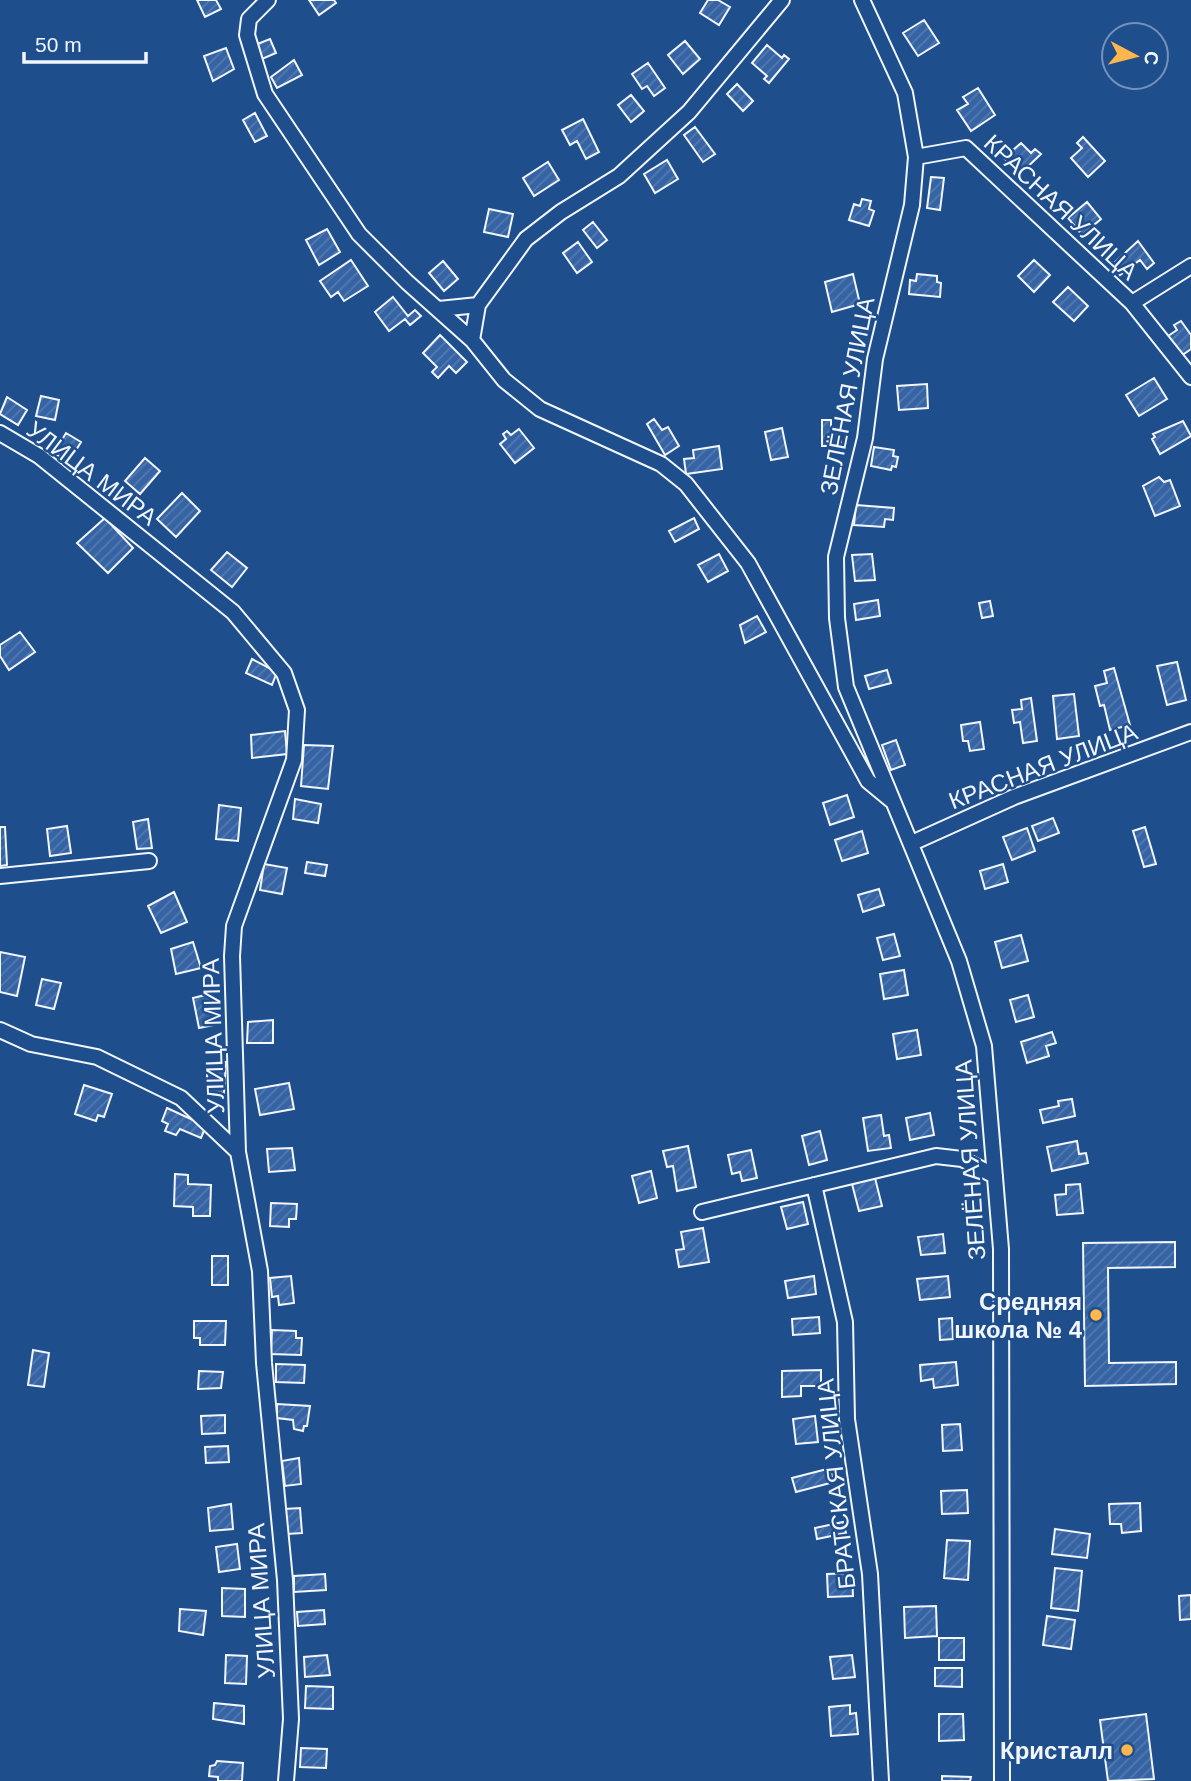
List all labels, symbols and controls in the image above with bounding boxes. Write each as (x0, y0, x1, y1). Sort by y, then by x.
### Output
scale bar (24, 21, 147, 65)
north arrow (1100, 21, 1170, 91)
text: 50 m (35, 33, 82, 56)
text: С (1140, 50, 1163, 66)
street label: КРАСНАЯ УЛИЦА (979, 129, 1143, 285)
street label: ЗЕЛЁНАЯ УЛИЦА (815, 295, 879, 497)
street label: УЛИЦА МИРА (22, 415, 162, 531)
street label: КРАСНАЯ УЛИЦА (945, 718, 1141, 814)
street label: УЛИЦА МИРА (197, 958, 229, 1114)
street label: ЗЕЛЁНАЯ УЛИЦА (950, 1059, 990, 1261)
place label: Средняя школа № 4 (954, 1288, 1083, 1343)
marker: Средняя школа № 4 (1088, 1307, 1104, 1323)
street label: БРАТСКАЯ УЛИЦА (812, 1377, 860, 1591)
street label: УЛИЦА МИРА (242, 1522, 280, 1680)
place label: Кристалл (1000, 1737, 1113, 1764)
marker: Кристалл (1119, 1742, 1135, 1758)

